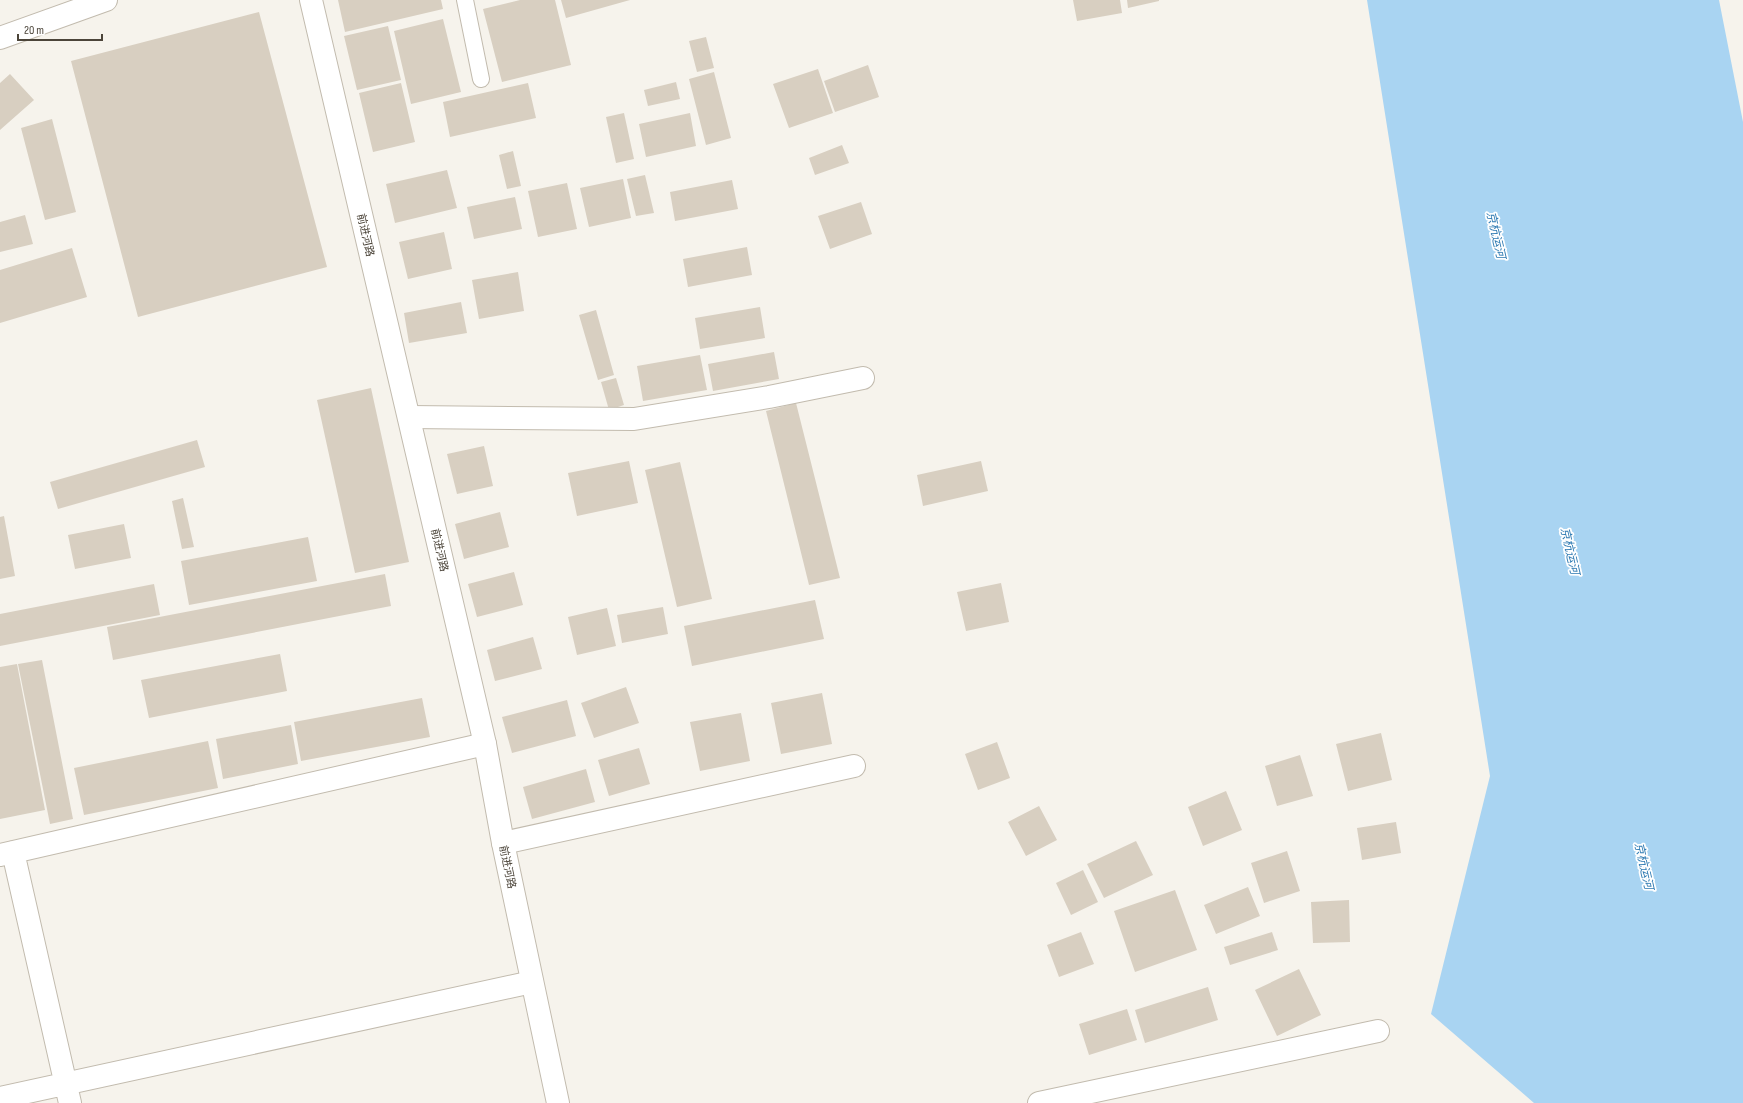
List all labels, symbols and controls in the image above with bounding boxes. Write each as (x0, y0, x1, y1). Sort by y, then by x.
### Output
scale bar (18, 16, 102, 42)
text: 20 m (24, 23, 44, 38)
water label: 京杭运河 (1483, 210, 1509, 262)
street label: 前进河路 (354, 212, 377, 258)
water label: 京杭运河 (1557, 526, 1583, 578)
street label: 前进河路 (428, 527, 451, 573)
water label: 京杭运河 (1631, 841, 1657, 893)
street label: 前进河路 (497, 844, 518, 890)

